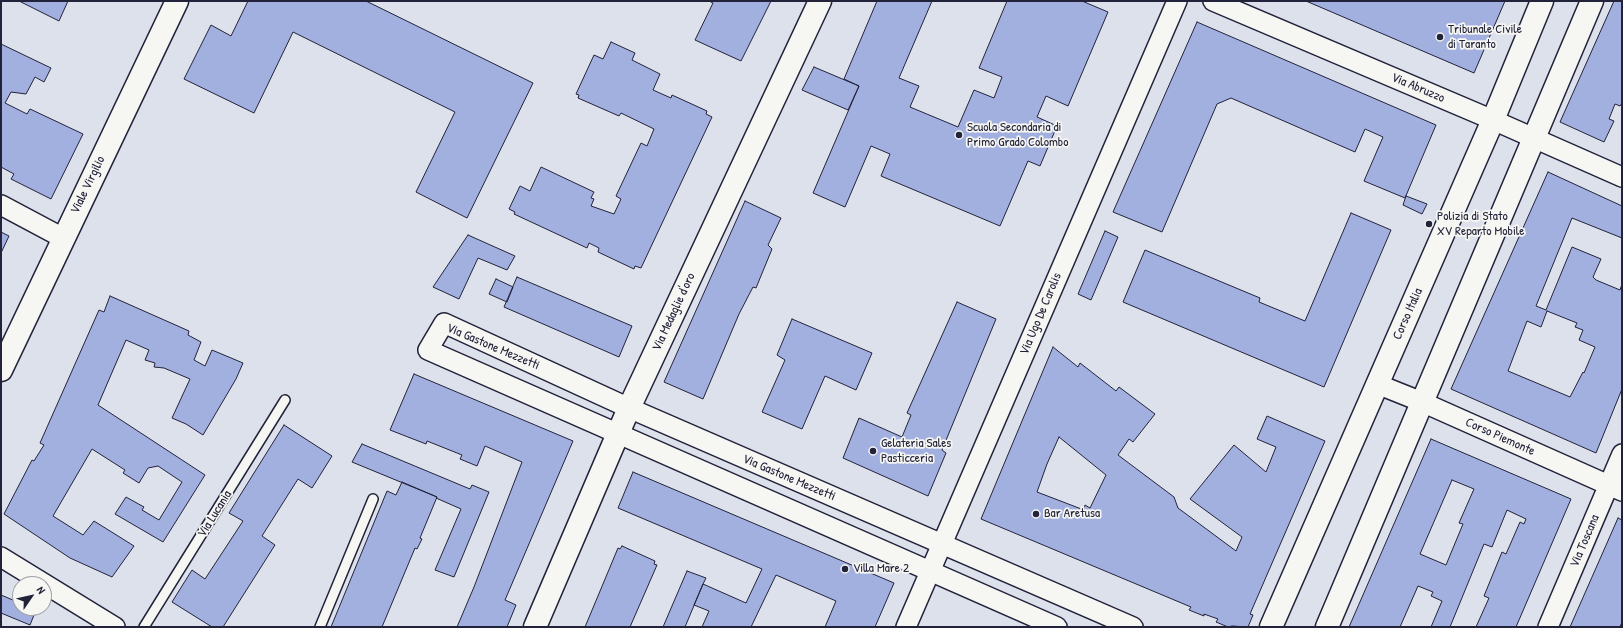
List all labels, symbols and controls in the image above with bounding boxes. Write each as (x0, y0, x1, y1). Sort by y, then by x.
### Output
place label: Tribunale Civile di Taranto (1448, 22, 1522, 53)
marker: Tribunale Civile di Taranto (1435, 32, 1445, 42)
street label: Via Abruzzo (1389, 70, 1447, 106)
place label: Scuola Secondaria di Primo Grado Colombo (967, 120, 1068, 151)
marker: Scuola Secondaria di Primo Grado Colombo (954, 130, 964, 140)
street label: Viale Virgilio (67, 154, 109, 216)
place label: Polizia di Stato XV Reparto Mobile (1437, 209, 1524, 240)
marker: Polizia di Stato XV Reparto Mobile (1424, 219, 1434, 229)
street label: Via Medaglie d'oro (649, 270, 699, 354)
street label: Via Ugo De Carolis (1017, 271, 1065, 357)
street label: Corso Italia (1390, 286, 1426, 342)
street label: Via Gastone Mezzetti (444, 320, 542, 374)
street label: Corso Piemonte (1463, 415, 1537, 459)
place label: Gelateria Sales Pasticceria (881, 436, 951, 467)
marker: Gelateria Sales Pasticceria (868, 446, 878, 456)
street label: Via Gastone Mezzetti (740, 451, 838, 505)
street label: Via Lucania (195, 488, 235, 540)
place label: Bar Aretusa (1044, 506, 1100, 522)
marker: Bar Aretusa (1031, 509, 1041, 519)
street label: Via Toscana (1567, 512, 1603, 570)
place label: Villa Mare 2 (853, 561, 909, 577)
marker: Villa Mare 2 (840, 564, 850, 574)
north arrow (12, 576, 52, 616)
text: N (34, 583, 49, 596)

